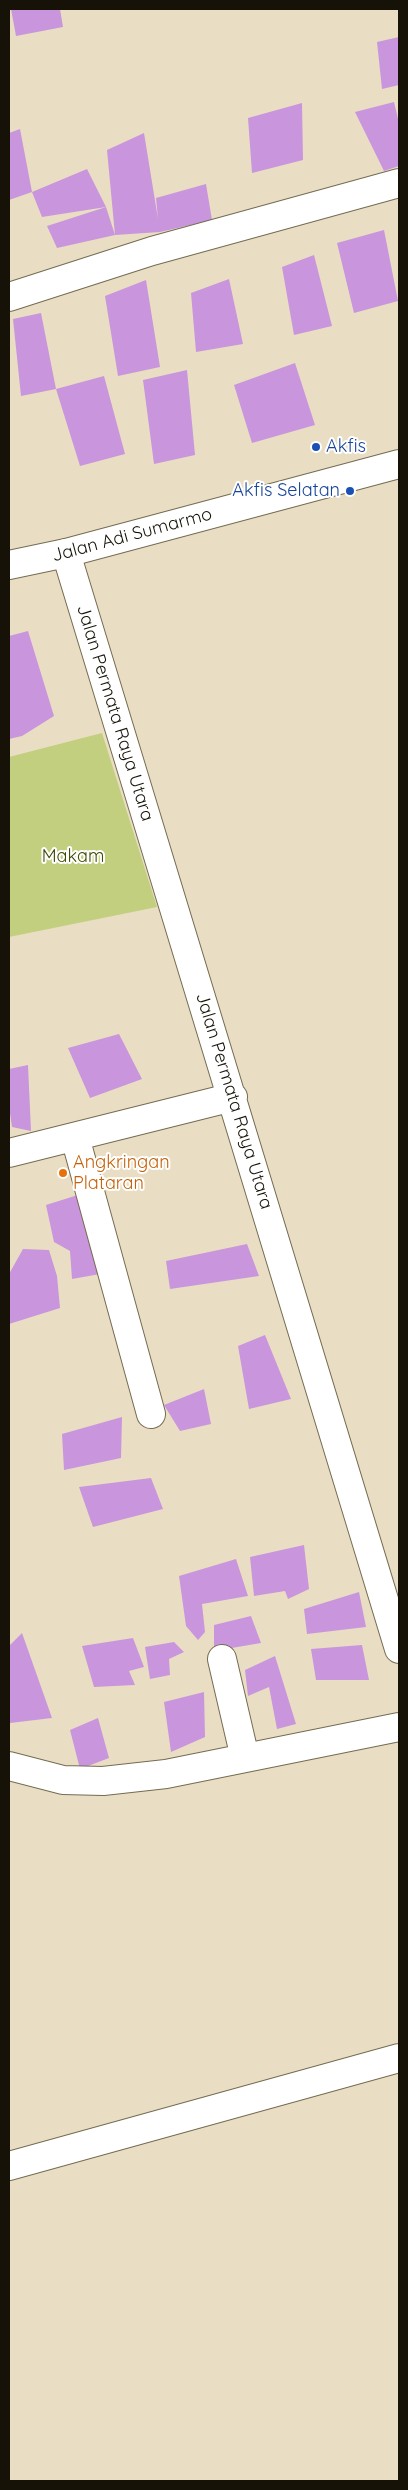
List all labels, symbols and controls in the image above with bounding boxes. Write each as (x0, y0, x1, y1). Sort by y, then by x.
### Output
place label: Akfis (326, 436, 366, 458)
marker: Akfis (310, 441, 322, 453)
place label: Akfis Selatan (232, 480, 340, 502)
marker: Akfis Selatan (344, 485, 356, 497)
street label: Jalan Adi Sumarmo (50, 503, 214, 567)
street label: Jalan Permata Raya Utara (72, 602, 158, 824)
park label: Makam (42, 846, 104, 868)
street label: Jalan Permata Raya Utara (191, 990, 277, 1212)
place label: Angkringan Plataran (73, 1152, 170, 1194)
marker: Angkringan Plataran (57, 1167, 69, 1179)

